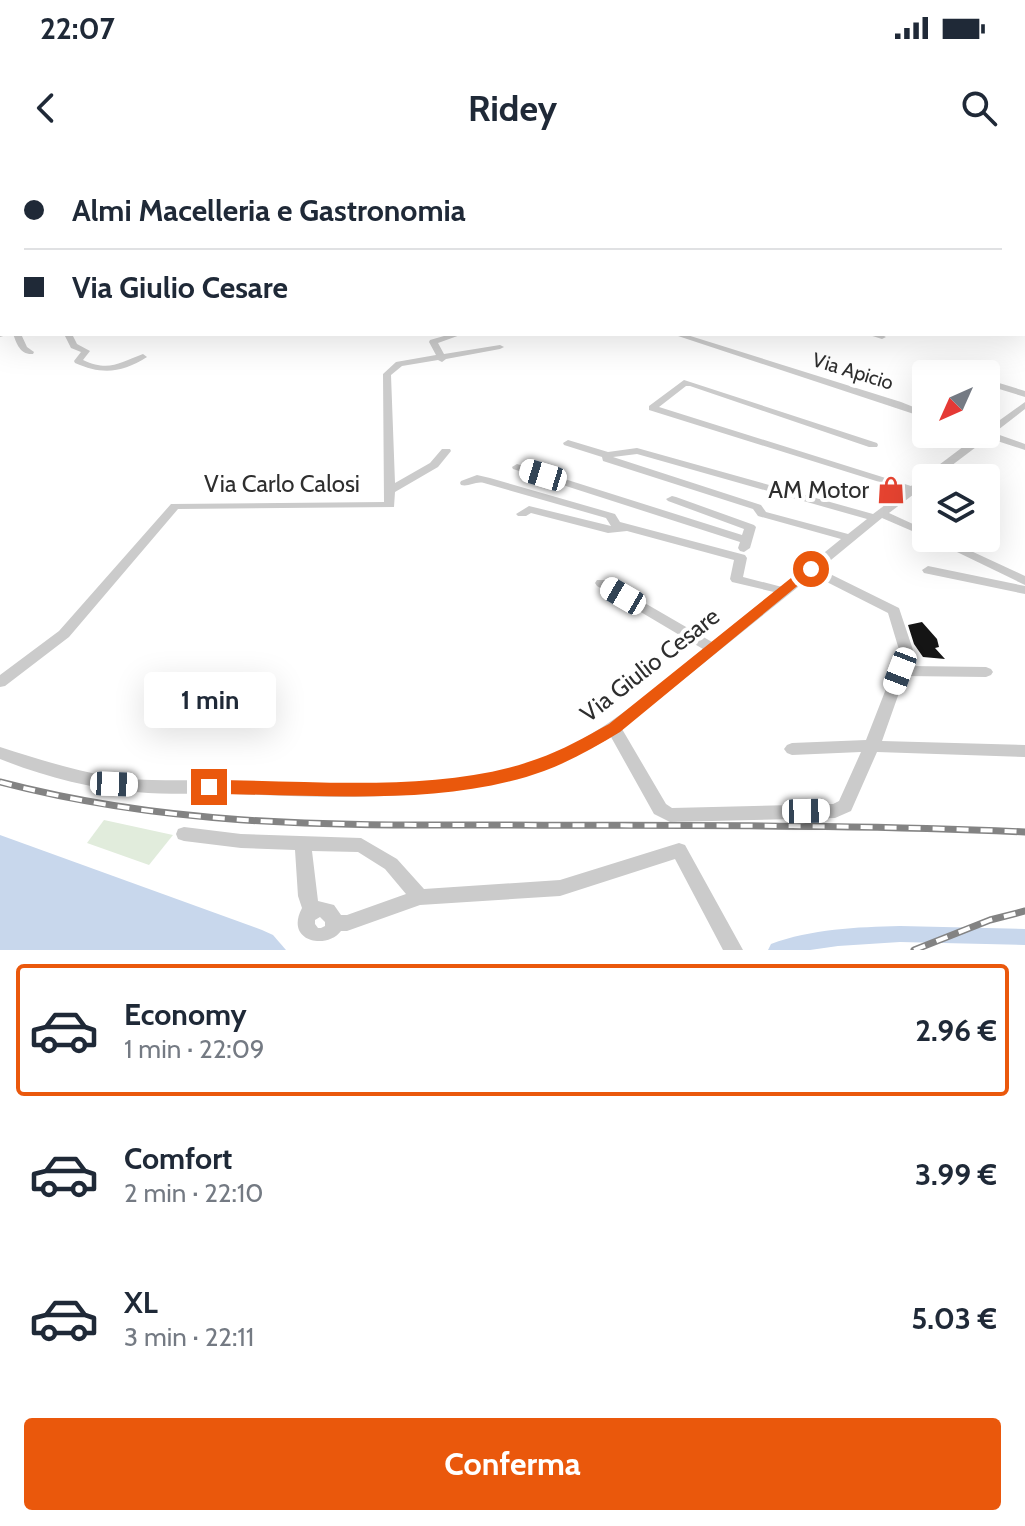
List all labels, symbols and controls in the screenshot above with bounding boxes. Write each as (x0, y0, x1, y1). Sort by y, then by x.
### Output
text: 22:07 (40, 10, 115, 47)
icon: back (24, 86, 68, 130)
text: Ridey (468, 86, 557, 130)
icon: search (957, 86, 1001, 130)
text: Almi Macelleria e Gastronomia (72, 192, 466, 229)
text: Via Giulio Cesare (72, 269, 288, 306)
street label: Via Apicio (810, 347, 896, 395)
north arrow (912, 360, 1000, 448)
map controls (912, 360, 1000, 552)
car (517, 457, 569, 493)
button: layers (912, 464, 1000, 552)
street label: Via Carlo Calosi (204, 469, 360, 498)
place label: AM Motor (768, 475, 869, 504)
shop icon: AM Motor (876, 475, 906, 505)
route start (793, 551, 829, 587)
car (596, 574, 650, 618)
street label: Via Giulio Cesare (574, 601, 725, 728)
car (880, 644, 920, 698)
callout: 1 min (143, 671, 275, 727)
text: 1 min (181, 684, 239, 716)
route end (191, 769, 227, 805)
car (90, 771, 138, 797)
car (782, 799, 830, 823)
icon: car (28, 994, 100, 1066)
text: Economy (124, 996, 247, 1033)
text: 2.96 € (915, 1012, 997, 1049)
text: 1 min · 22:09 (124, 1033, 265, 1065)
icon: car (28, 1138, 100, 1210)
text: Comfort (124, 1140, 232, 1177)
text: 3.99 € (915, 1156, 997, 1193)
text: 2 min · 22:10 (124, 1177, 264, 1209)
icon: car (28, 1282, 100, 1354)
text: XL (124, 1284, 158, 1321)
text: 5.03 € (911, 1300, 997, 1337)
text: 3 min · 22:11 (124, 1321, 254, 1353)
button: Conferma (24, 1418, 1001, 1510)

